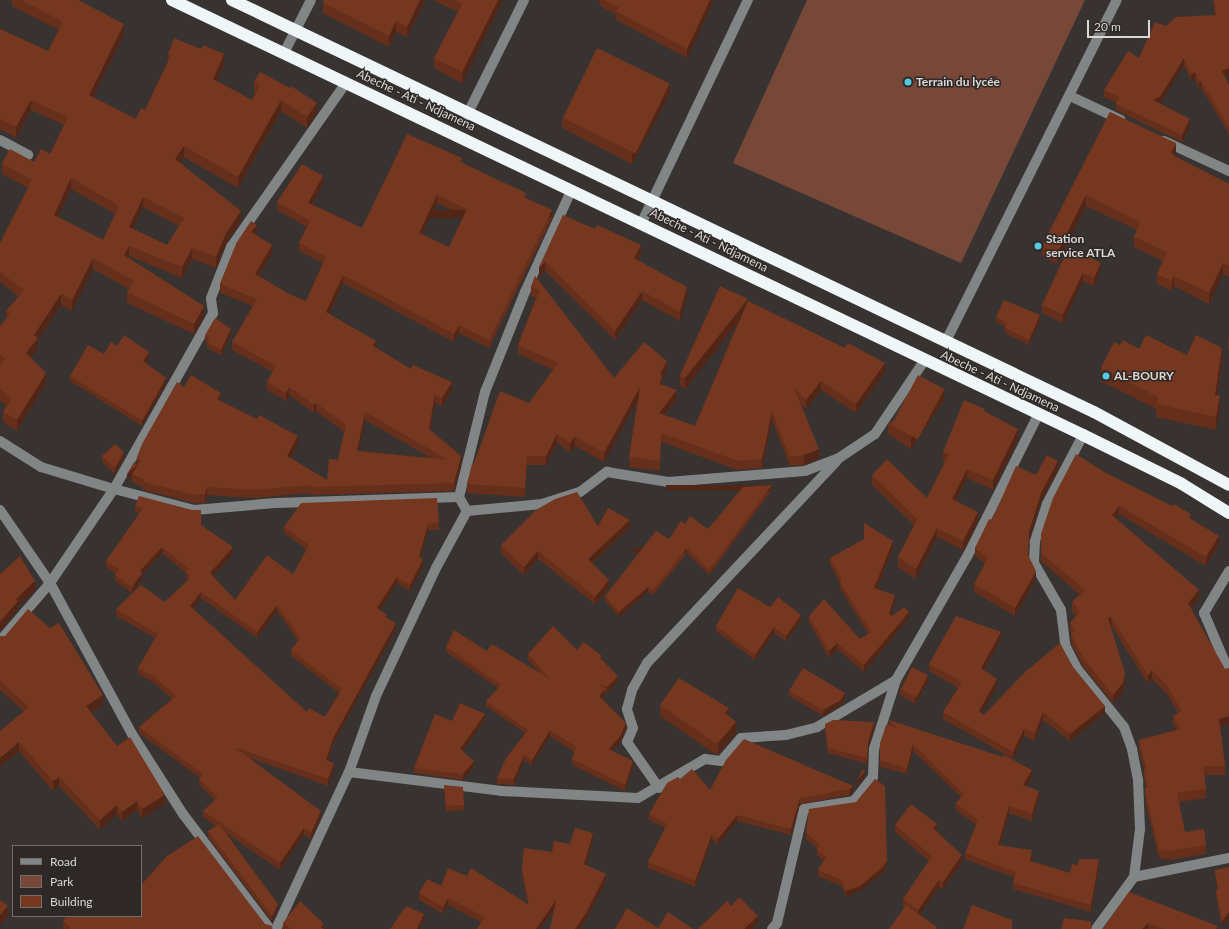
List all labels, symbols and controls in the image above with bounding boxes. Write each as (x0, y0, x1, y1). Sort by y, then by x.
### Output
scale bar (1089, 12, 1152, 38)
text: 20 m (1094, 19, 1121, 34)
street label: Abeche - Ati - Ndjamena (354, 66, 478, 134)
place label: Terrain du lycée (916, 75, 1000, 89)
marker: Terrain du lycée (903, 77, 913, 87)
street label: Abeche - Ati - Ndjamena (648, 205, 770, 275)
place label: Station service ATLA (1046, 232, 1116, 260)
marker: Station service ATLA (1033, 241, 1043, 251)
street label: Abeche - Ati - Ndjamena (938, 347, 1062, 415)
place label: AL-BOURY (1114, 369, 1174, 383)
marker: AL-BOURY (1101, 371, 1111, 381)
legend (12, 845, 142, 917)
text: Road (50, 854, 77, 869)
text: Park (50, 874, 73, 889)
text: Building (50, 894, 93, 909)

